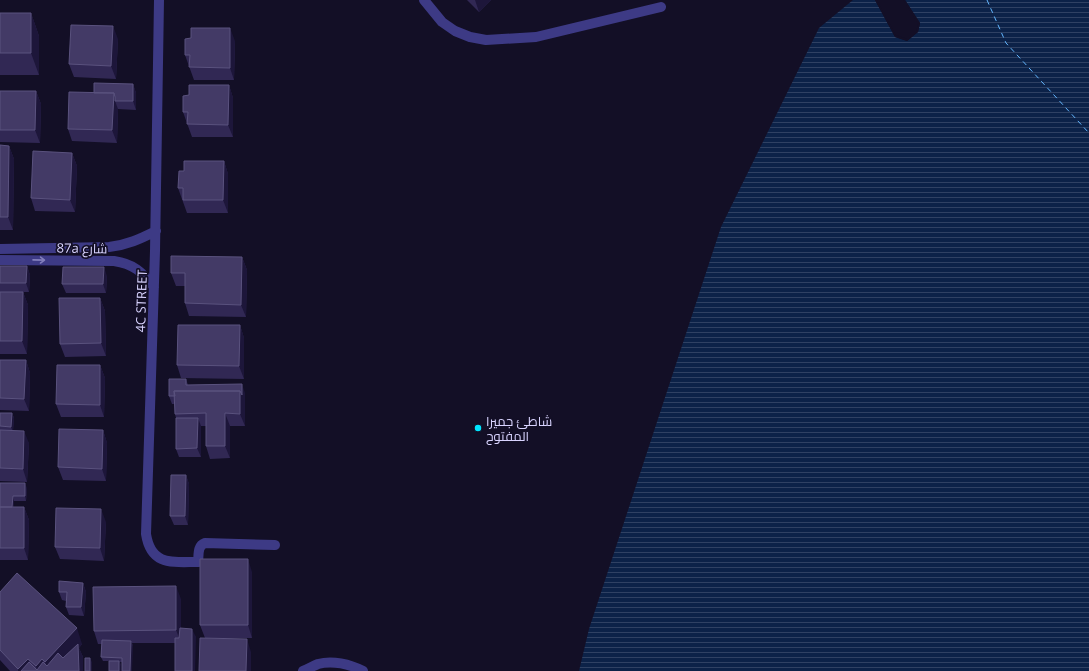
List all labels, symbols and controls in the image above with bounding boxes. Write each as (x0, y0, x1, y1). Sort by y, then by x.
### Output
street label: 87a شارع (57, 239, 107, 257)
one-way arrow (32, 256, 45, 264)
street label: 4C STREET (131, 268, 151, 333)
place label: شاطئ جميرا المفتوح (486, 412, 552, 445)
marker: شاطئ جميرا المفتوح (473, 423, 483, 433)

